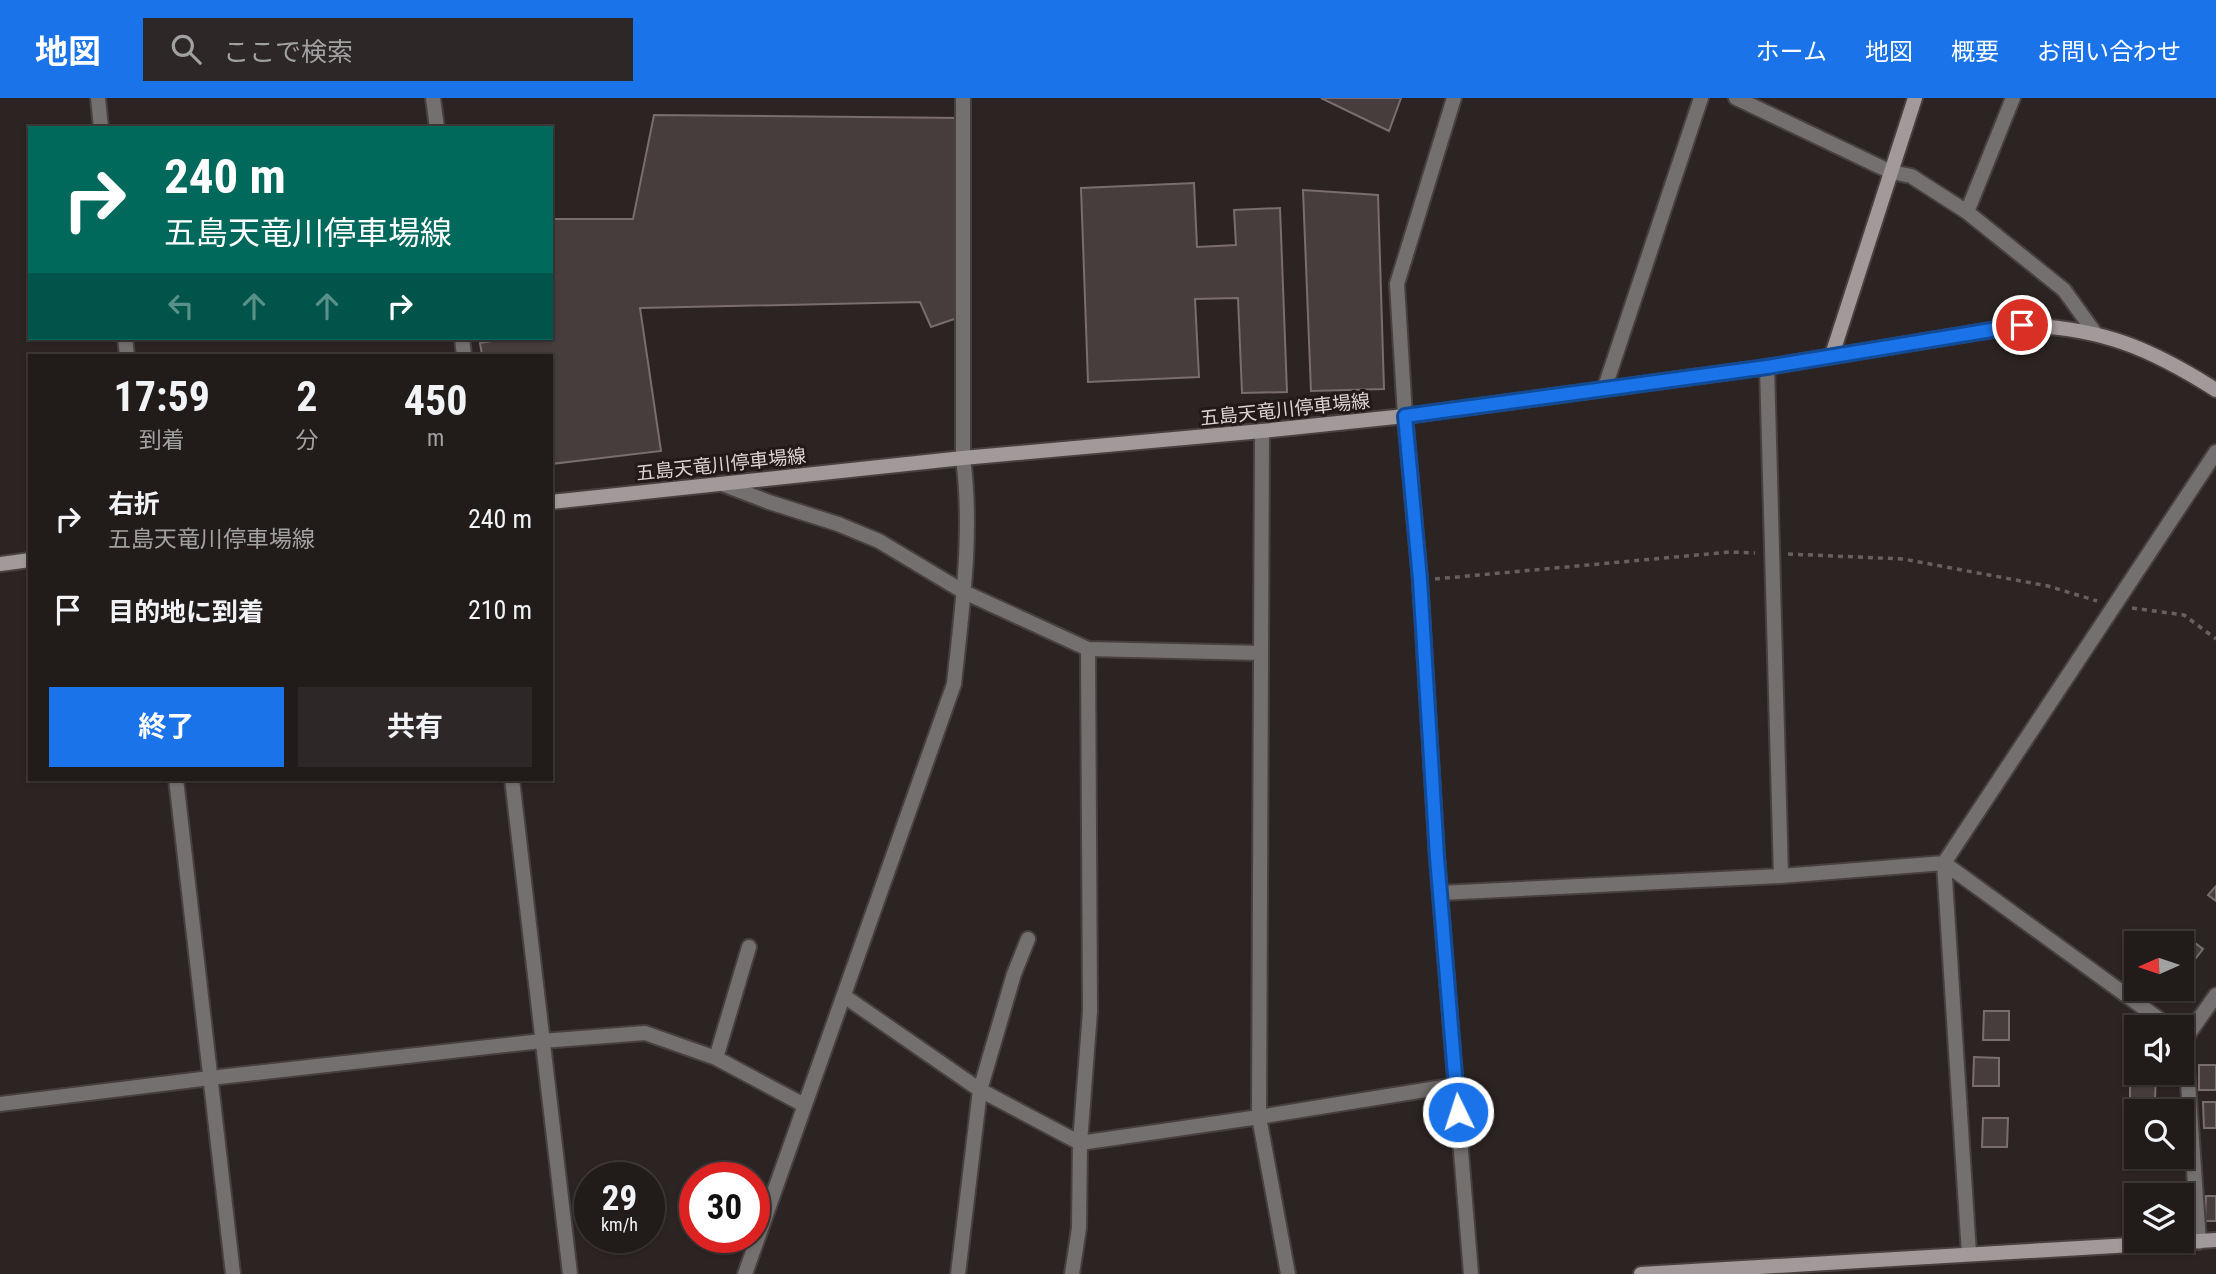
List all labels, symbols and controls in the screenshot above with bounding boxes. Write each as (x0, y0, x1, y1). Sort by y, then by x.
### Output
search box (143, 18, 633, 81)
icon: search (167, 30, 205, 68)
text: 地図 (35, 32, 101, 71)
text: ここで検索 (223, 37, 353, 67)
text: ホーム (1756, 38, 1827, 66)
text: 地図 (1865, 38, 1913, 66)
text: 概要 (1951, 38, 1999, 66)
text: お問い合わせ (2037, 38, 2181, 66)
text: 240 m (164, 148, 286, 205)
icon: right (49, 154, 140, 245)
text: 五島天竜川停車場線 (164, 214, 452, 252)
icon: left (162, 287, 200, 325)
icon: ahead (235, 287, 273, 325)
icon: ahead (308, 287, 346, 325)
icon: right (381, 287, 419, 325)
pin (1992, 295, 2052, 355)
icon: arrive (2003, 306, 2041, 344)
text: 17:59 (113, 372, 210, 421)
text: 2 (296, 372, 317, 421)
text: 450 (404, 376, 467, 425)
street label: 五島天竜川停車場線 (1199, 389, 1371, 430)
text: m (427, 425, 444, 452)
text: 到着 (139, 427, 185, 454)
text: 分 (295, 427, 318, 454)
street label: 五島天竜川停車場線 (635, 444, 807, 485)
text: 右折 (108, 489, 160, 519)
icon: right (49, 500, 87, 538)
text: 240 m (468, 504, 532, 534)
text: 五島天竜川停車場線 (108, 526, 315, 553)
icon: arrive (49, 591, 87, 629)
text: 210 m (468, 595, 532, 625)
text: 目的地に到着 (108, 597, 264, 627)
button: 終了 (49, 687, 284, 767)
button: 共有 (298, 687, 532, 767)
north arrow (2124, 931, 2194, 1001)
map controls (2124, 931, 2194, 1253)
button: sound (2124, 1015, 2194, 1085)
position arrow (1421, 1075, 1495, 1149)
button: search (2124, 1099, 2194, 1169)
speed limit sign: 30 (679, 1162, 770, 1253)
text: 29 (602, 1178, 637, 1219)
button: layers (2124, 1183, 2194, 1253)
text: km/h (601, 1214, 638, 1235)

